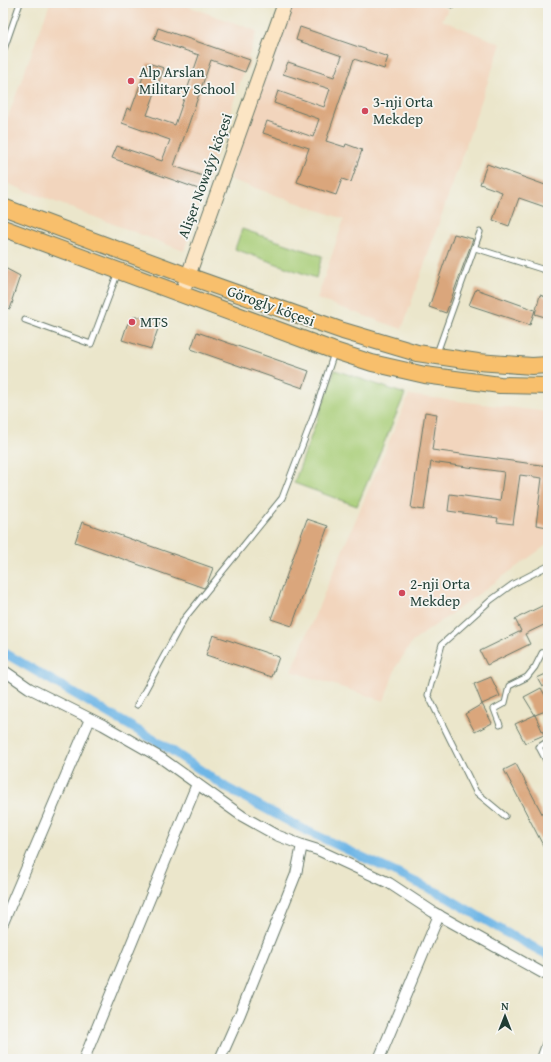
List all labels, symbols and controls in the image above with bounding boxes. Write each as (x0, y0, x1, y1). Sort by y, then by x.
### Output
place label: Alp Arslan Military School (139, 61, 235, 99)
marker: Alp Arslan Military School (126, 76, 136, 86)
place label: 3-nji Orta Mekdep (373, 91, 433, 129)
marker: 3-nji Orta Mekdep (360, 106, 370, 116)
street label: Alişer Nowaýy köçesi (172, 110, 237, 241)
street label: Görogly köçesi (225, 280, 318, 331)
place label: MTS (140, 311, 168, 332)
marker: MTS (127, 317, 137, 327)
place label: 2-nji Orta Mekdep (410, 573, 470, 611)
marker: 2-nji Orta Mekdep (397, 588, 407, 598)
north arrow (485, 996, 525, 1036)
text: N (501, 998, 509, 1014)

